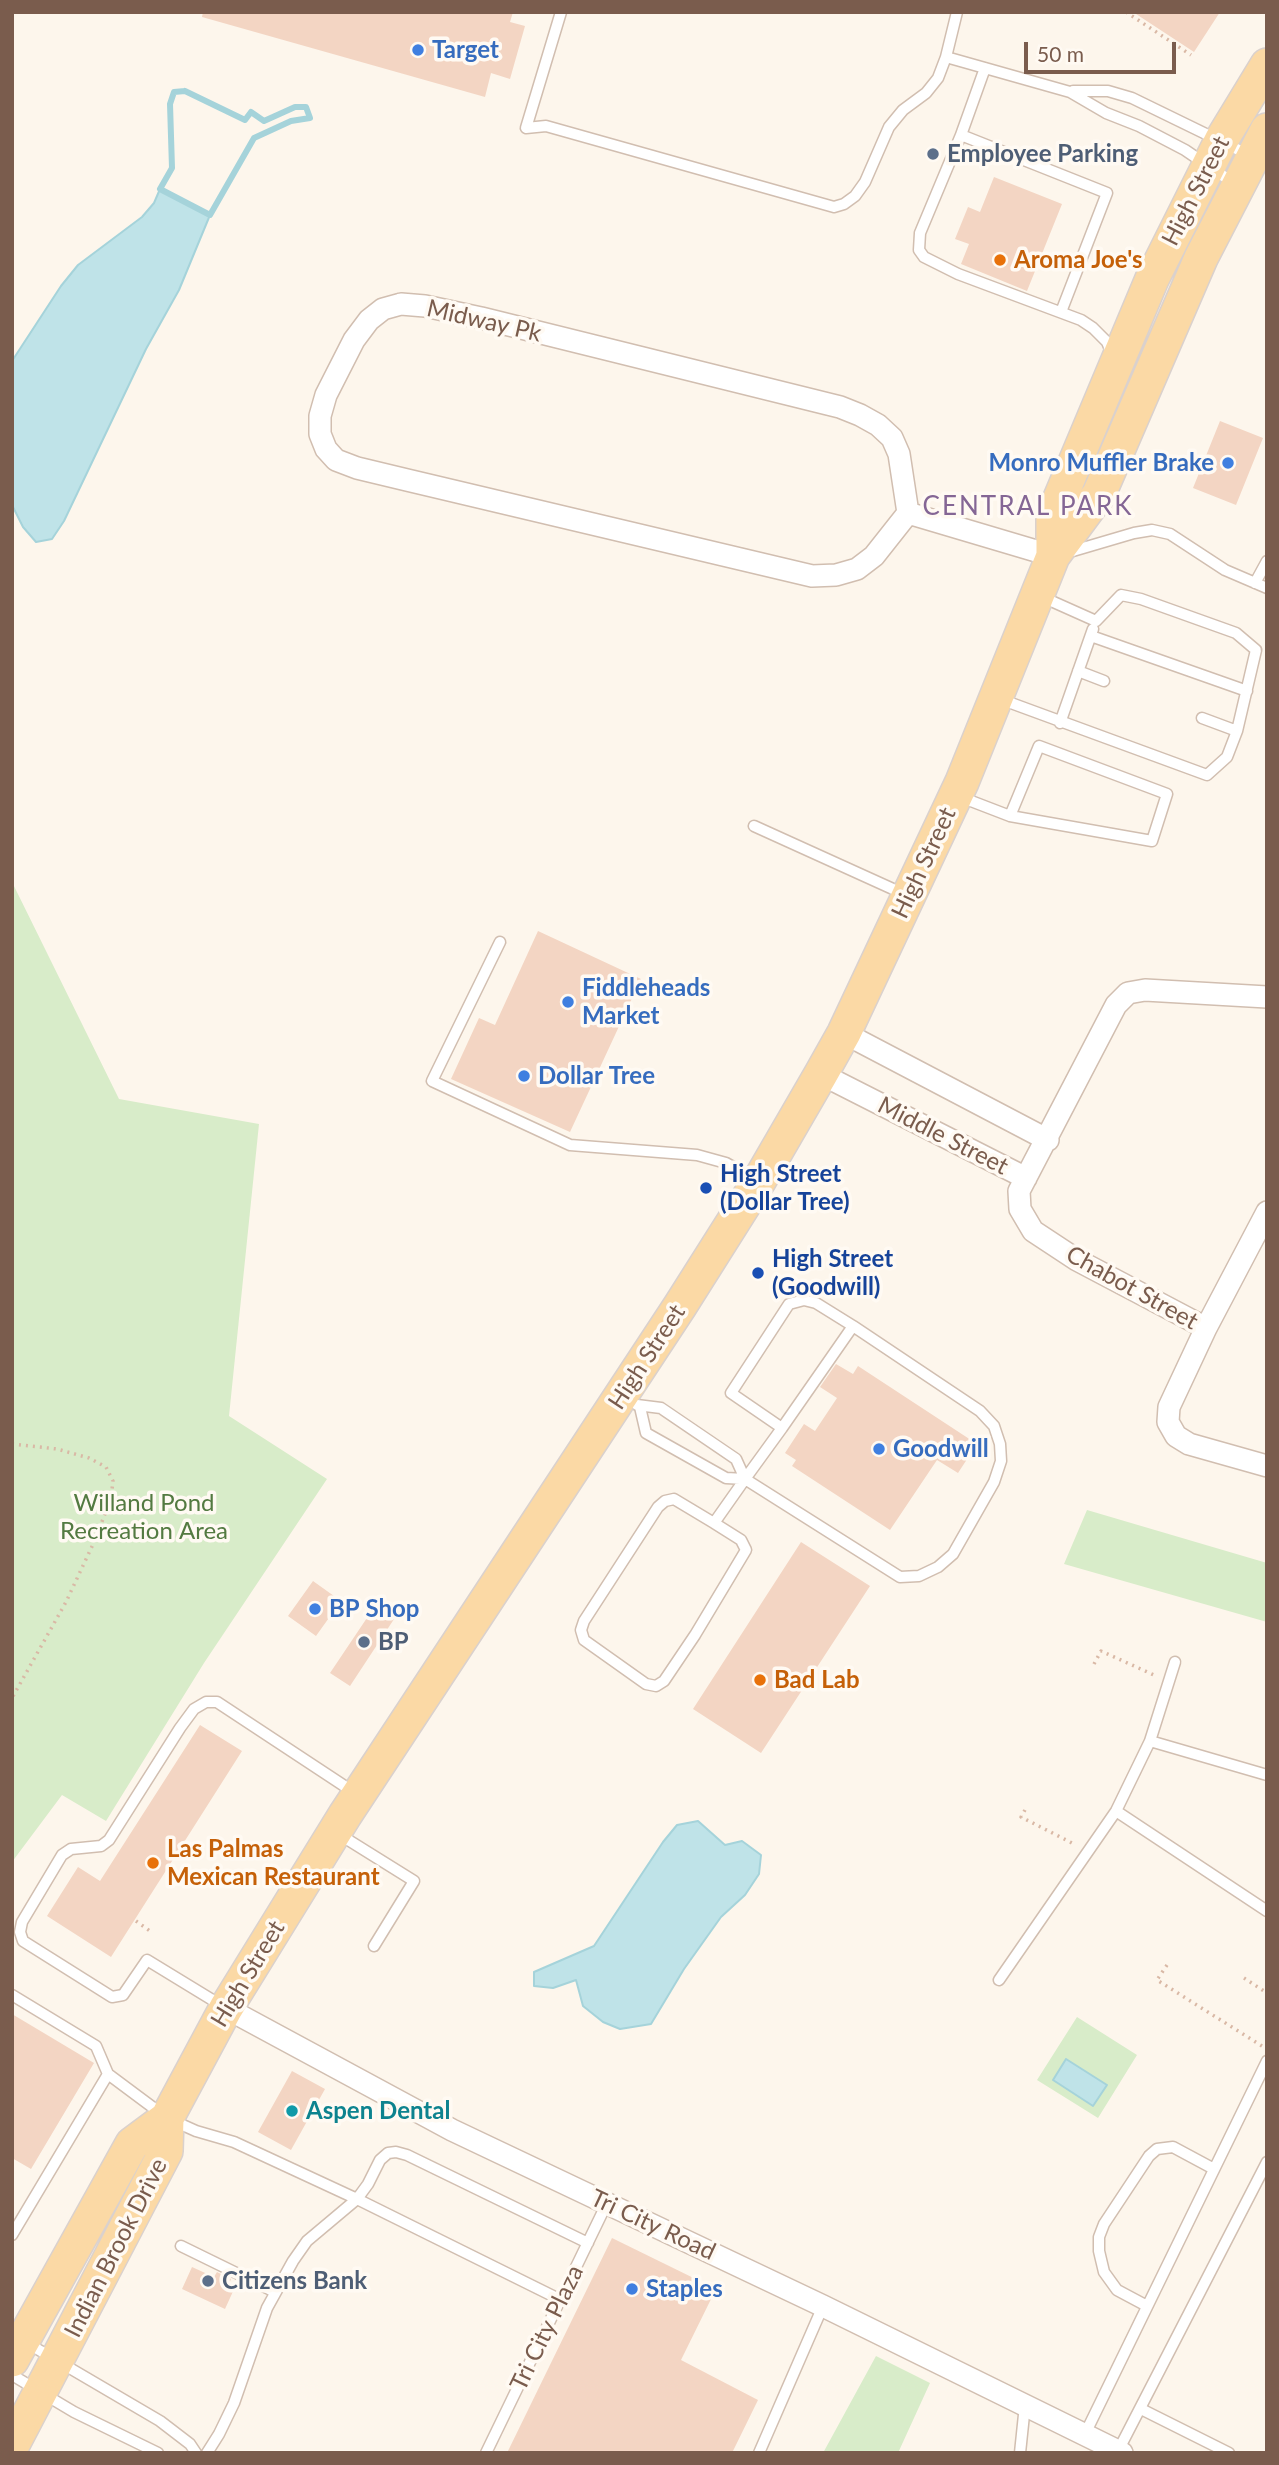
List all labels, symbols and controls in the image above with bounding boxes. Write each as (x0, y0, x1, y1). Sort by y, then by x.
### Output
scale bar (1027, 28, 1179, 72)
place label: Target (432, 36, 499, 64)
text: 50 m (1037, 41, 1084, 66)
marker: Target (410, 42, 426, 58)
street label: High Street (1156, 131, 1236, 251)
place label: Employee Parking (947, 140, 1138, 168)
marker: Employee Parking (925, 146, 941, 162)
place label: Aroma Joe's (1014, 246, 1143, 274)
marker: Aroma Joe's (992, 252, 1008, 268)
street label: Midway Pk (424, 294, 544, 348)
place label: Monro Muffler Brake (989, 449, 1214, 477)
marker: Monro Muffler Brake (1220, 455, 1236, 471)
district label: CENTRAL PARK (924, 491, 1132, 523)
street label: High Street (886, 803, 962, 923)
place label: Fiddleheads Market (582, 974, 710, 1030)
marker: Fiddleheads Market (560, 994, 576, 1010)
place label: Dollar Tree (538, 1062, 655, 1090)
marker: Dollar Tree (516, 1068, 532, 1084)
street label: Middle Street (873, 1091, 1013, 1181)
place label: High Street (Dollar Tree) (720, 1160, 850, 1216)
marker: High Street (Dollar Tree) (698, 1180, 714, 1196)
street label: Chabot Street (1061, 1240, 1203, 1336)
place label: High Street (Goodwill) (772, 1245, 893, 1301)
marker: High Street (Goodwill) (750, 1265, 766, 1281)
street label: High Street (602, 1299, 692, 1415)
place label: Goodwill (893, 1435, 989, 1463)
marker: Goodwill (871, 1441, 887, 1457)
park label: Willand Pond Recreation Area (60, 1489, 228, 1545)
place label: BP Shop (329, 1595, 419, 1623)
marker: BP Shop (307, 1601, 323, 1617)
place label: BP (378, 1628, 409, 1656)
marker: BP (356, 1634, 372, 1650)
place label: Bad Lab (774, 1666, 860, 1694)
marker: Bad Lab (752, 1672, 768, 1688)
place label: Las Palmas Mexican Restaurant (167, 1835, 380, 1891)
marker: Las Palmas Mexican Restaurant (145, 1855, 161, 1871)
street label: High Street (205, 1916, 291, 2032)
place label: Aspen Dental (306, 2097, 450, 2125)
marker: Aspen Dental (284, 2103, 300, 2119)
street label: Indian Brook Drive (58, 2154, 174, 2342)
street label: Tri City Road (586, 2184, 720, 2266)
street label: Tri City Plaza (504, 2261, 590, 2395)
place label: Citizens Bank (222, 2267, 367, 2295)
marker: Citizens Bank (200, 2273, 216, 2289)
place label: Staples (646, 2275, 723, 2303)
marker: Staples (624, 2281, 640, 2297)

